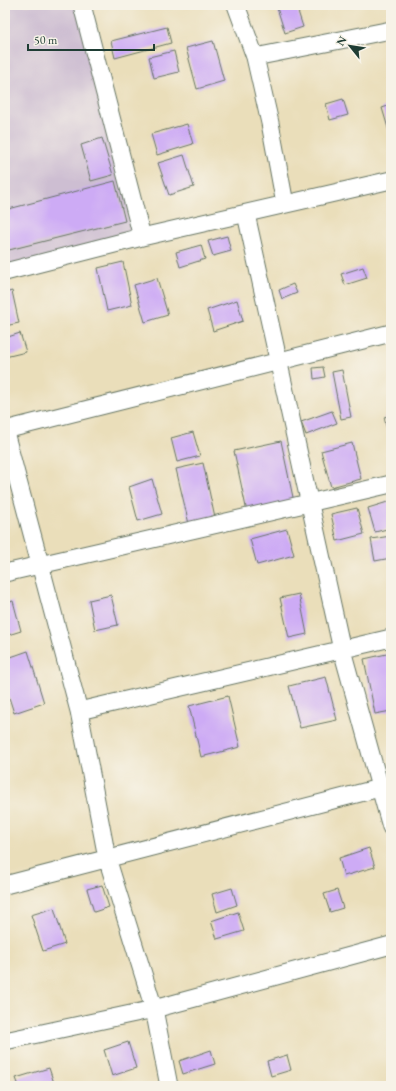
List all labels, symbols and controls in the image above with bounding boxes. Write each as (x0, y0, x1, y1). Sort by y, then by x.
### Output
scale bar (28, 26, 154, 52)
north arrow (330, 26, 370, 66)
text: 50 m (34, 32, 58, 48)
text: N (333, 34, 350, 48)

